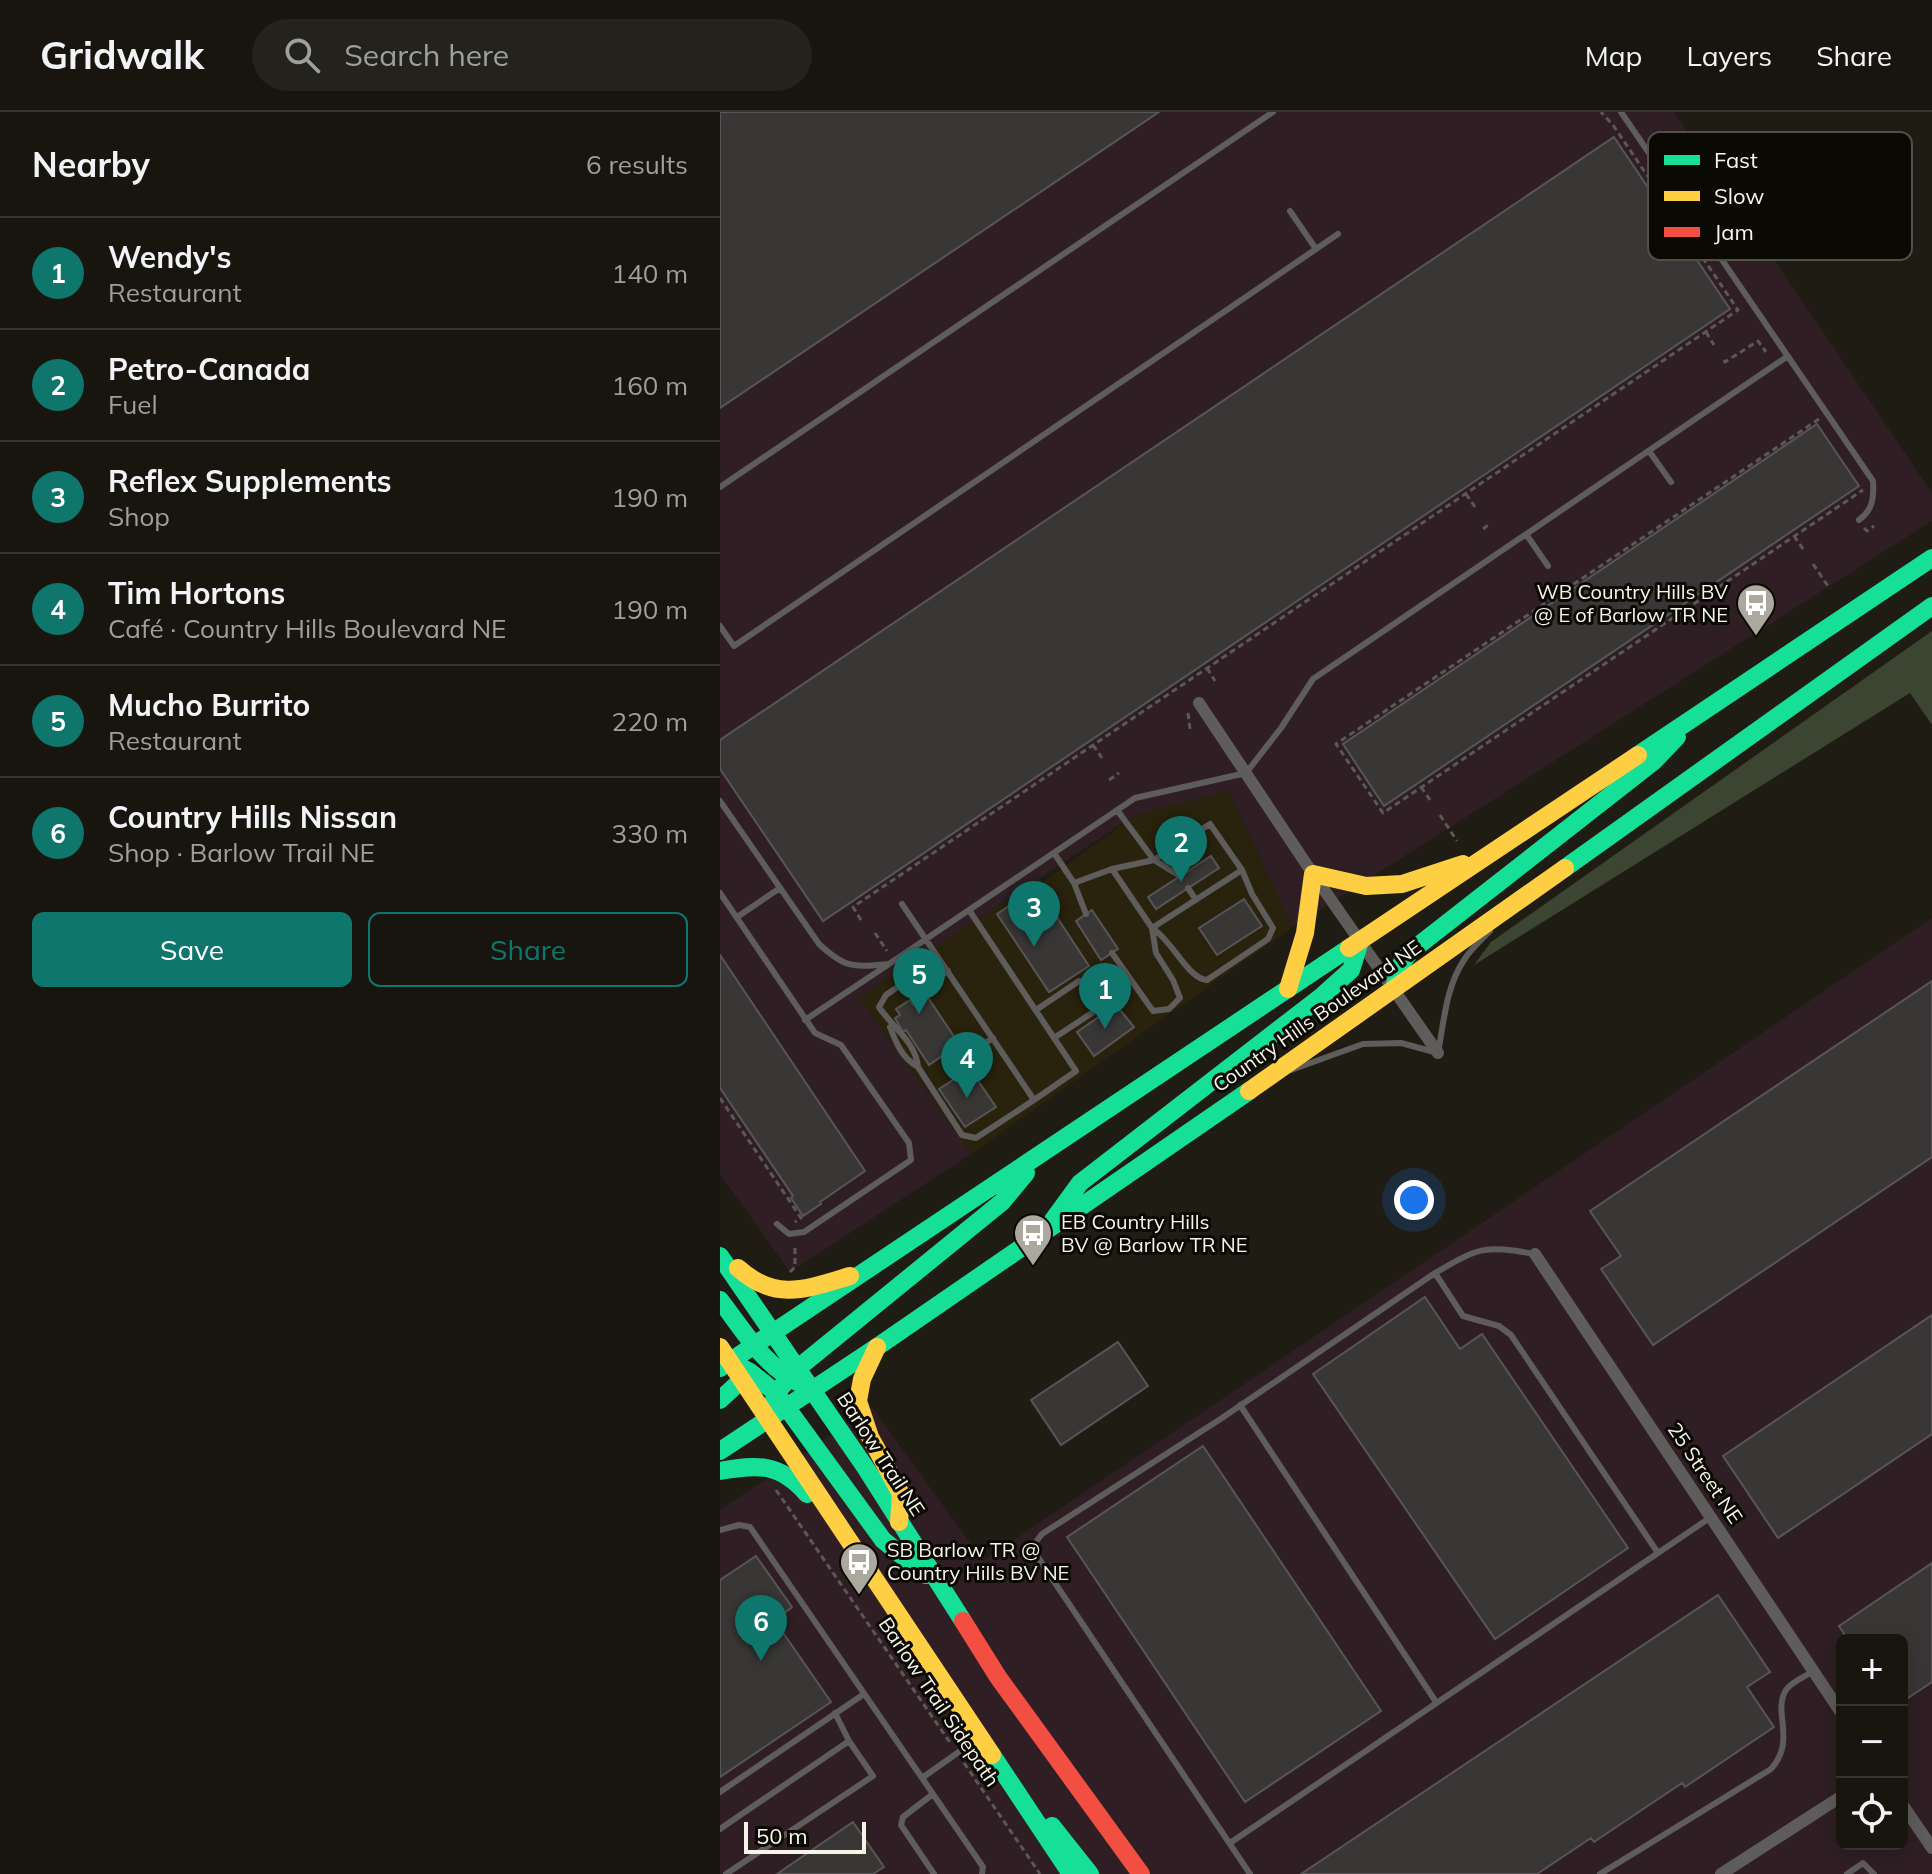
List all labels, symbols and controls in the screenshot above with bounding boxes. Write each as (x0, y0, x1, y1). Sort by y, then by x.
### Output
search box (252, 19, 812, 91)
text: Gridwalk (40, 31, 204, 79)
icon: search (280, 33, 324, 77)
text: Search here (344, 36, 509, 74)
text: Map (1585, 38, 1642, 73)
text: Layers (1686, 38, 1772, 73)
text: Share (1816, 38, 1892, 73)
legend (1648, 132, 1912, 260)
text: Nearby (32, 143, 150, 186)
text: Fast (1714, 146, 1758, 174)
text: 6 results (586, 148, 688, 181)
text: Slow (1714, 182, 1764, 210)
text: Jam (1714, 218, 1754, 246)
text: Wendy's (108, 238, 231, 276)
text: 1 (50, 257, 66, 290)
text: 140 m (612, 257, 688, 290)
text: Restaurant (108, 276, 242, 309)
text: Petro-Canada (108, 350, 310, 388)
text: 2 (50, 369, 66, 402)
text: 160 m (612, 369, 688, 402)
text: Fuel (108, 388, 158, 421)
text: Reflex Supplements (108, 462, 392, 500)
text: 3 (50, 481, 66, 514)
text: 190 m (612, 481, 688, 514)
text: Shop (108, 500, 170, 533)
text: Tim Hortons (108, 574, 285, 612)
place label: WB Country Hills BV @ E of Barlow TR NE (1534, 579, 1728, 627)
bus stop icon: WB Country Hills BV @ E of Barlow TR NE (1735, 582, 1777, 637)
text: 4 (50, 593, 66, 626)
text: 190 m (612, 593, 688, 626)
text: Café · Country Hills Boulevard NE (108, 612, 506, 645)
text: Mucho Burrito (108, 686, 310, 724)
text: 5 (50, 705, 66, 738)
text: 220 m (612, 705, 688, 738)
text: Restaurant (108, 724, 242, 757)
text: Country Hills Nissan (108, 798, 397, 836)
pin: 2 (1155, 816, 1207, 882)
text: 6 (50, 817, 66, 850)
text: 330 m (612, 817, 688, 850)
text: Shop · Barlow Trail NE (108, 836, 375, 869)
pin: 3 (1008, 881, 1060, 947)
button: Save (32, 912, 352, 987)
button: Share (368, 912, 688, 987)
street label: Country Hills Boulevard NE (1208, 934, 1426, 1097)
pin: 5 (893, 948, 945, 1014)
pin: 1 (1079, 963, 1131, 1029)
pin: 4 (941, 1032, 993, 1098)
your location (1394, 1180, 1434, 1220)
place label: EB Country Hills BV @ Barlow TR NE (1061, 1209, 1248, 1257)
bus stop icon: EB Country Hills BV @ Barlow TR NE (1012, 1212, 1054, 1267)
street label: Barlow Trail NE (832, 1387, 931, 1520)
street label: 25 Street NE (1662, 1417, 1748, 1528)
place label: SB Barlow TR @ Country Hills BV NE (887, 1537, 1069, 1585)
bus stop icon: SB Barlow TR @ Country Hills BV NE (838, 1541, 880, 1596)
pin: 6 (735, 1595, 787, 1661)
street label: Barlow Trail Sidepath (873, 1612, 1005, 1791)
map controls (1836, 1634, 1908, 1850)
button: + (1836, 1634, 1908, 1706)
button: − (1836, 1706, 1908, 1778)
button: locate (1836, 1778, 1908, 1850)
scale bar (744, 1818, 866, 1854)
text: 50 m (756, 1822, 807, 1850)

